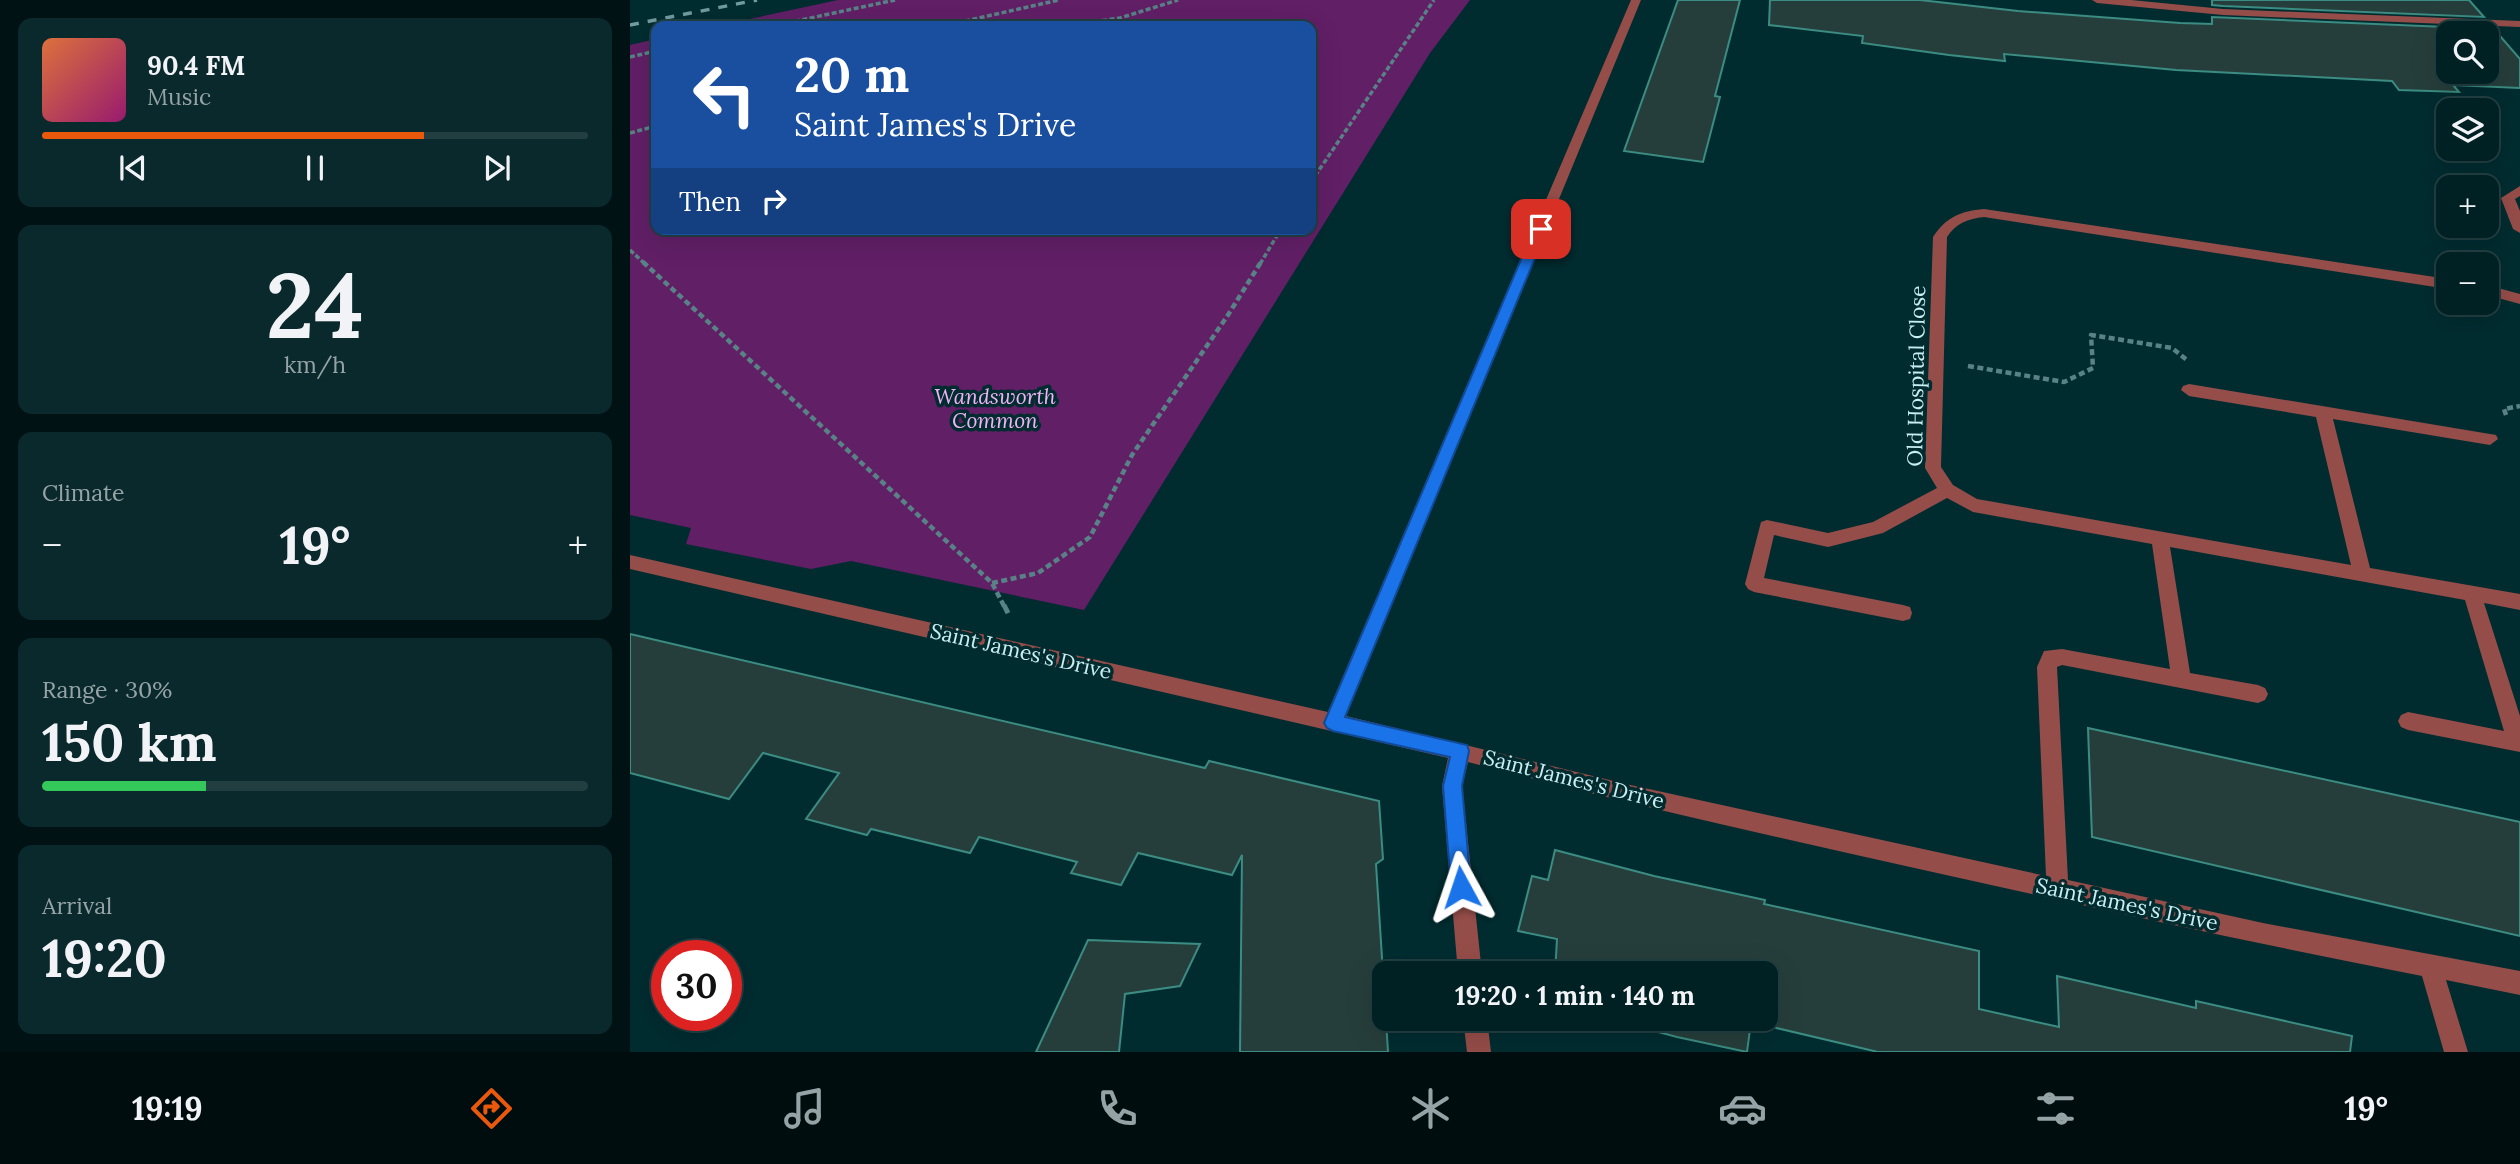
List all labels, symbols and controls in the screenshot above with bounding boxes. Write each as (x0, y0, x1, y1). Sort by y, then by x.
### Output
map controls (2436, 21, 2499, 315)
button: search (2436, 21, 2499, 84)
text: 20 m (794, 43, 909, 105)
text: 90.4 FM (147, 49, 245, 82)
icon: left (679, 49, 770, 140)
text: Music (147, 82, 211, 111)
button: layers (2436, 98, 2499, 161)
text: Saint James's Drive (794, 104, 1076, 145)
icon: previous (114, 149, 152, 187)
icon: pause (296, 149, 334, 187)
icon: next (478, 149, 516, 187)
button: + (2436, 175, 2499, 238)
icon: right (755, 182, 793, 220)
text: Then (679, 185, 741, 218)
pin (1511, 199, 1571, 259)
icon: arrive (1522, 210, 1560, 248)
text: 24 (266, 246, 364, 363)
button: − (2436, 252, 2499, 315)
street label: Old Hospital Close (1901, 285, 1931, 467)
text: km/h (284, 350, 346, 379)
park label: Wandsworth Common (934, 383, 1056, 434)
text: Climate (42, 478, 124, 507)
text: 19° (280, 512, 350, 578)
text: − (42, 521, 62, 569)
text: + (568, 521, 588, 569)
street label: Saint James's Drive (928, 617, 1114, 685)
text: Range · 30% (42, 675, 172, 704)
text: 150 km (42, 709, 217, 775)
street label: Saint James's Drive (1481, 743, 1667, 815)
position arrow (1424, 850, 1498, 924)
street label: Saint James's Drive (2034, 872, 2220, 936)
text: Arrival (42, 891, 112, 920)
text: 19:20 (42, 925, 167, 991)
speed limit sign: 30 (651, 940, 742, 1031)
text: 19:20 · 1 min · 140 m (1455, 979, 1695, 1012)
icon: directions (467, 1084, 516, 1133)
icon: music (780, 1084, 829, 1133)
icon: phone (1093, 1084, 1142, 1133)
icon: climate (1406, 1084, 1455, 1133)
icon: car (1718, 1084, 1767, 1133)
icon: filters (2031, 1084, 2080, 1133)
text: 19:19 (132, 1088, 203, 1129)
text: 19° (2344, 1088, 2388, 1129)

